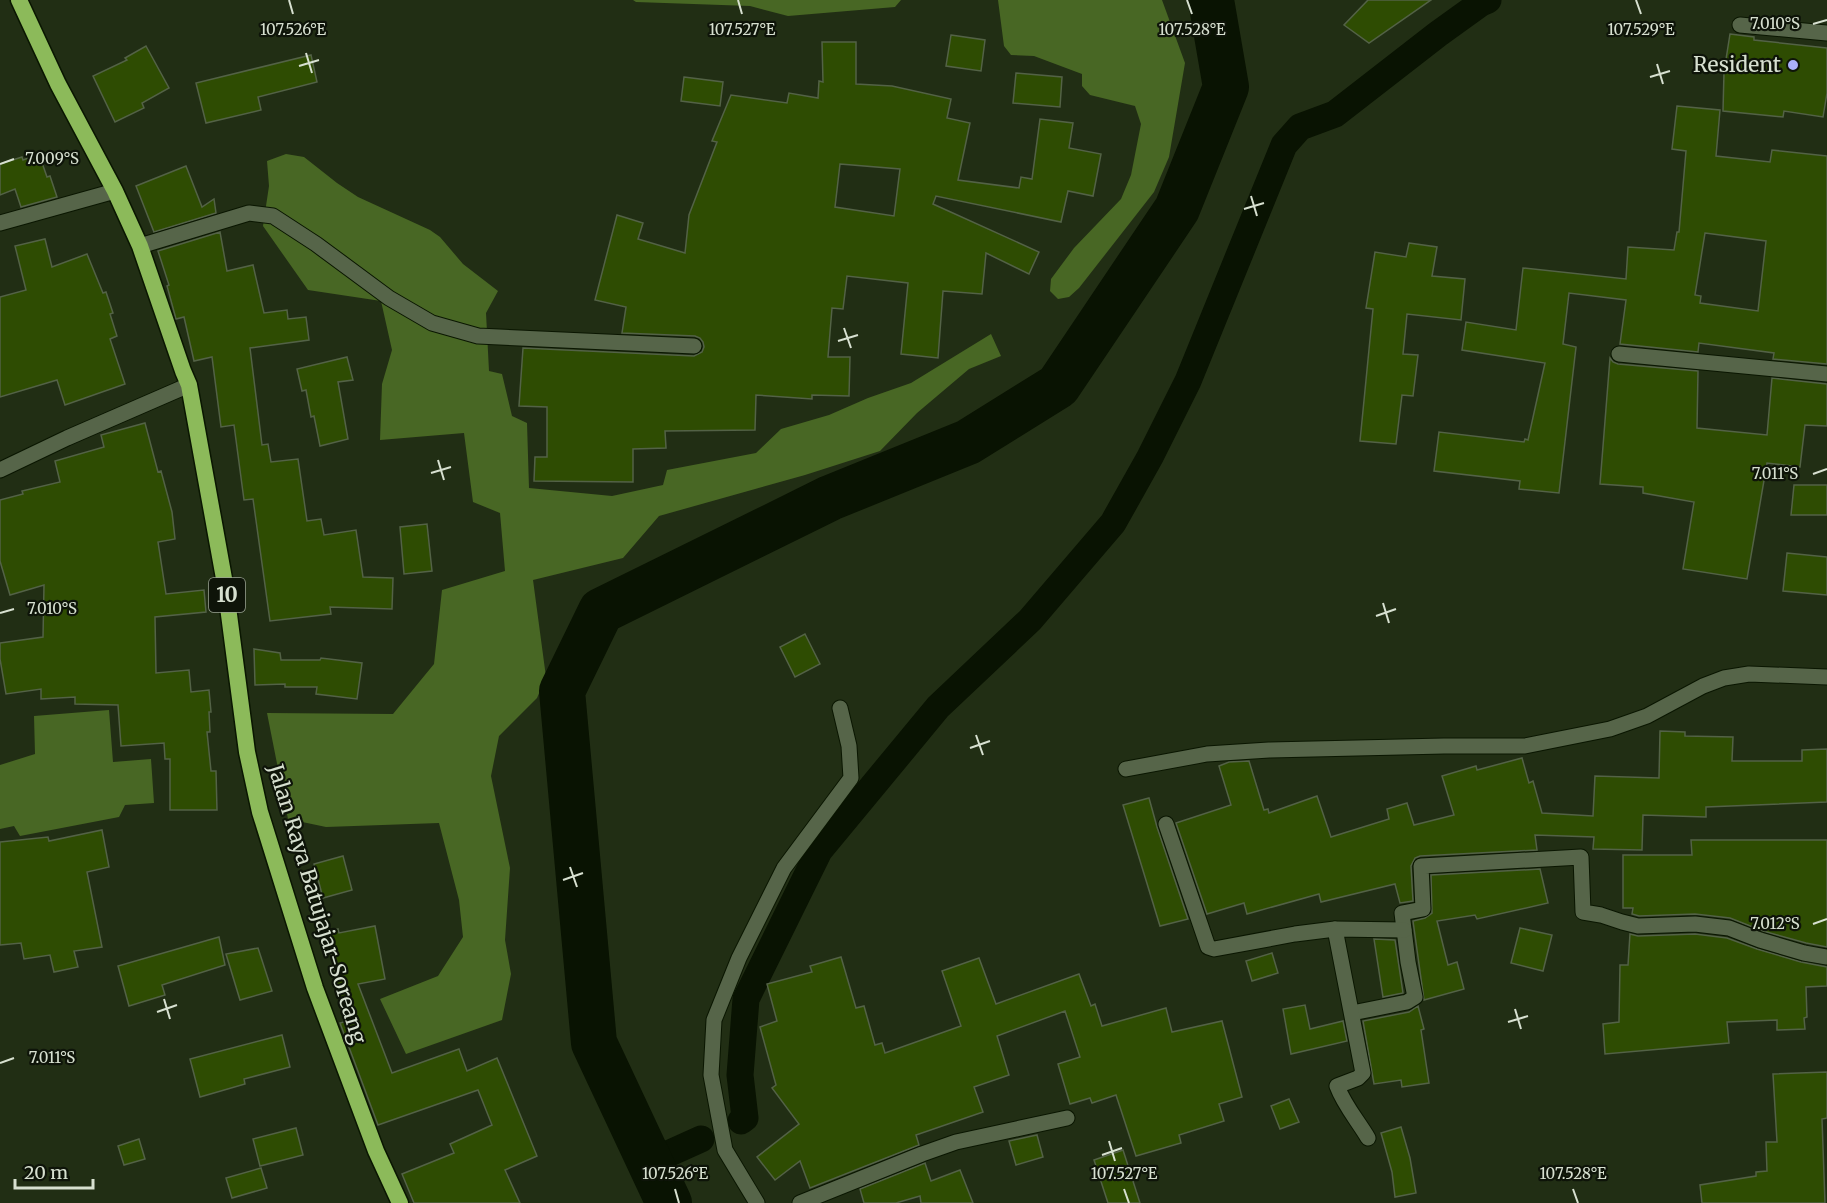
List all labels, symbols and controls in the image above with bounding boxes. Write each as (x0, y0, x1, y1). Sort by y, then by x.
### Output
text: 7.010°S (1750, 14, 1800, 33)
text: 107.526°E (260, 20, 326, 39)
text: 107.527°E (709, 20, 776, 39)
text: 107.528°E (1158, 20, 1226, 39)
text: 107.529°E (1607, 20, 1675, 39)
place label: Resident (1693, 51, 1781, 78)
marker: Resident (1786, 58, 1800, 72)
text: 7.009°S (25, 149, 79, 168)
text: 7.011°S (1752, 464, 1798, 483)
road number: 10 (209, 578, 245, 612)
text: 7.010°S (27, 599, 77, 618)
street label: Jalan Raya Batujajar-Soreang (262, 760, 373, 1047)
text: 7.012°S (1750, 914, 1800, 933)
text: 7.011°S (29, 1048, 75, 1067)
scale bar (15, 1152, 93, 1190)
text: 20 m (24, 1161, 68, 1184)
text: 107.526°E (642, 1164, 708, 1183)
text: 107.527°E (1091, 1164, 1158, 1183)
text: 107.528°E (1539, 1164, 1607, 1183)

